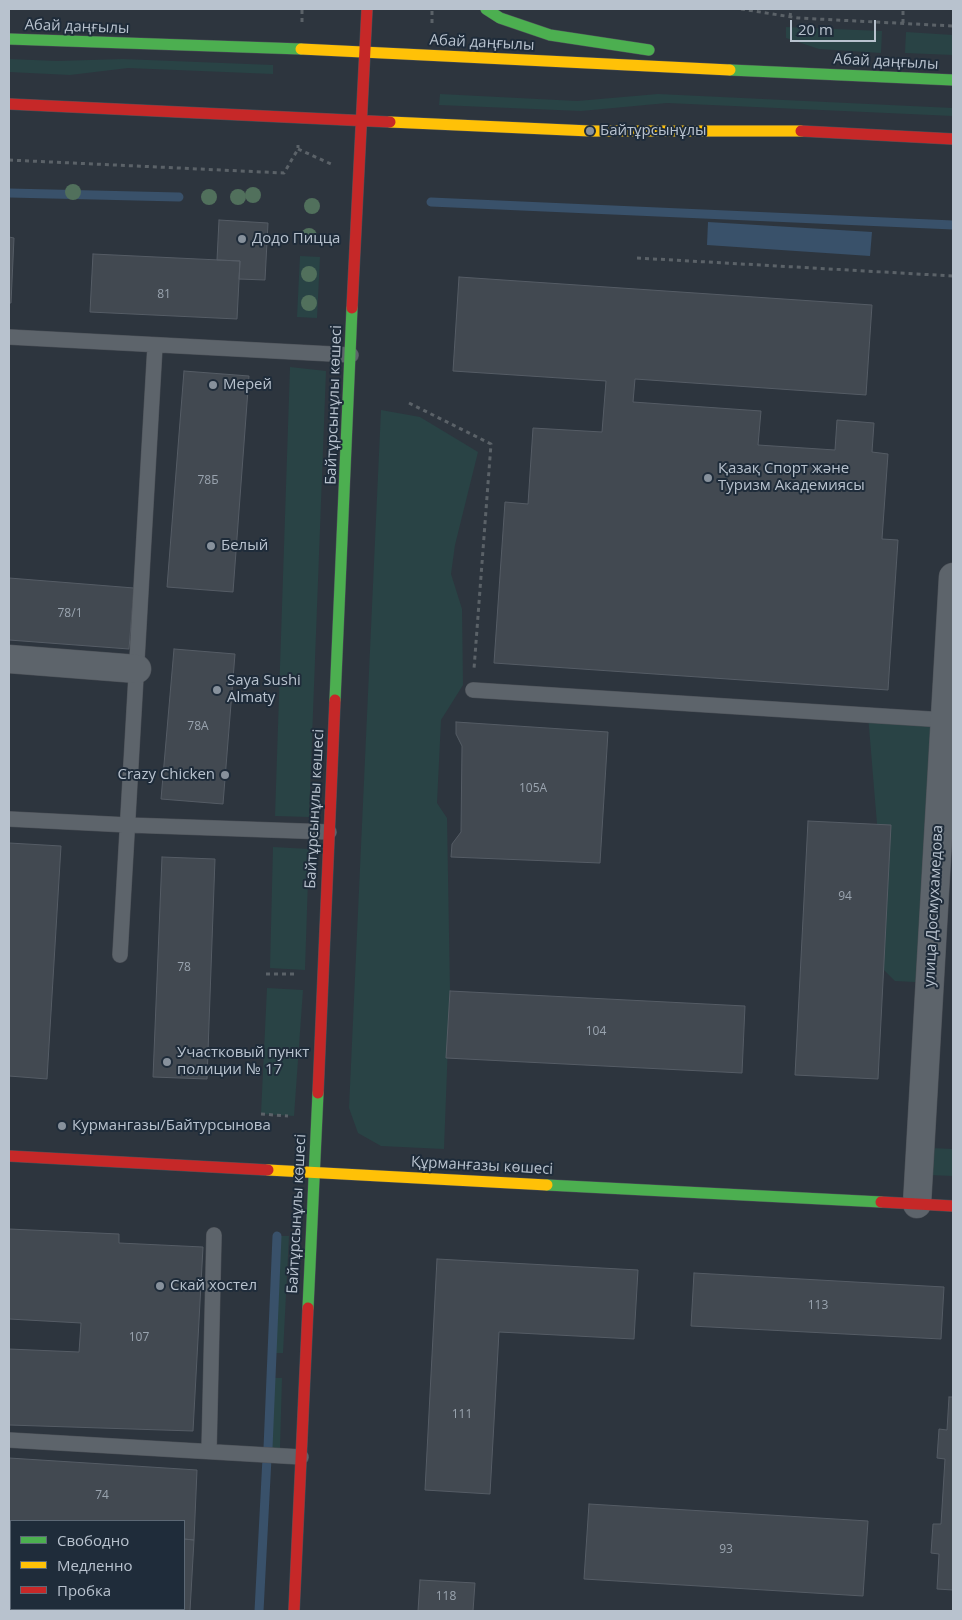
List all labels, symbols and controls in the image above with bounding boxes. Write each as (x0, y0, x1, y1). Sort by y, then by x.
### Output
scale bar (792, 10, 878, 42)
street label: Абай даңғылы (24, 16, 130, 38)
text: 20 m (798, 19, 833, 39)
street label: Абай даңғылы (429, 31, 535, 55)
street label: Абай даңғылы (833, 50, 939, 74)
place label: Байтұрсынұлы (600, 122, 707, 140)
marker: Байтұрсынұлы (584, 125, 596, 137)
place label: Додо Пицца (252, 230, 340, 248)
marker: Додо Пицца (236, 233, 248, 245)
house number: 81 (157, 288, 171, 302)
street label: Байтұрсынұлы көшесі (322, 325, 346, 485)
place label: Мерей (223, 376, 272, 394)
marker: Мерей (207, 379, 219, 391)
place label: Қазақ Спорт және Туризм Академиясы (718, 460, 865, 495)
marker: Қазақ Спорт және Туризм Академиясы (702, 472, 714, 484)
house number: 78Б (197, 474, 219, 488)
place label: Белый (221, 537, 268, 555)
marker: Белый (205, 540, 217, 552)
house number: 78/1 (58, 607, 82, 621)
place label: Saya Sushi Almaty (227, 672, 301, 707)
marker: Saya Sushi Almaty (211, 684, 223, 696)
house number: 78А (187, 720, 209, 734)
street label: Байтұрсынұлы көшесі (302, 729, 328, 889)
place label: Crazy Chicken (118, 766, 215, 784)
marker: Crazy Chicken (219, 769, 231, 781)
house number: 105А (519, 782, 547, 796)
street label: улица Досмухамедова (921, 824, 947, 988)
house number: 94 (838, 890, 852, 904)
house number: 78 (177, 961, 191, 975)
house number: 104 (586, 1025, 606, 1039)
place label: Участковый пункт полиции № 17 (177, 1044, 309, 1079)
marker: Участковый пункт полиции № 17 (161, 1056, 173, 1068)
place label: Курмангазы/Байтурсынова (72, 1117, 271, 1135)
marker: Курмангазы/Байтурсынова (56, 1120, 68, 1132)
street label: Байтұрсынұлы көшесі (284, 1134, 310, 1294)
street label: Құрманғазы көшесі (410, 1153, 554, 1179)
place label: Скай хостел (170, 1277, 257, 1295)
marker: Скай хостел (154, 1280, 166, 1292)
house number: 113 (808, 1299, 828, 1313)
house number: 107 (129, 1331, 149, 1345)
house number: 111 (452, 1408, 472, 1422)
house number: 74 (95, 1489, 109, 1503)
legend (10, 1520, 185, 1610)
text: Свободно (57, 1530, 129, 1550)
house number: 93 (719, 1543, 733, 1557)
text: Медленно (57, 1555, 133, 1575)
text: Пробка (57, 1580, 111, 1600)
house number: 118 (436, 1590, 456, 1604)

